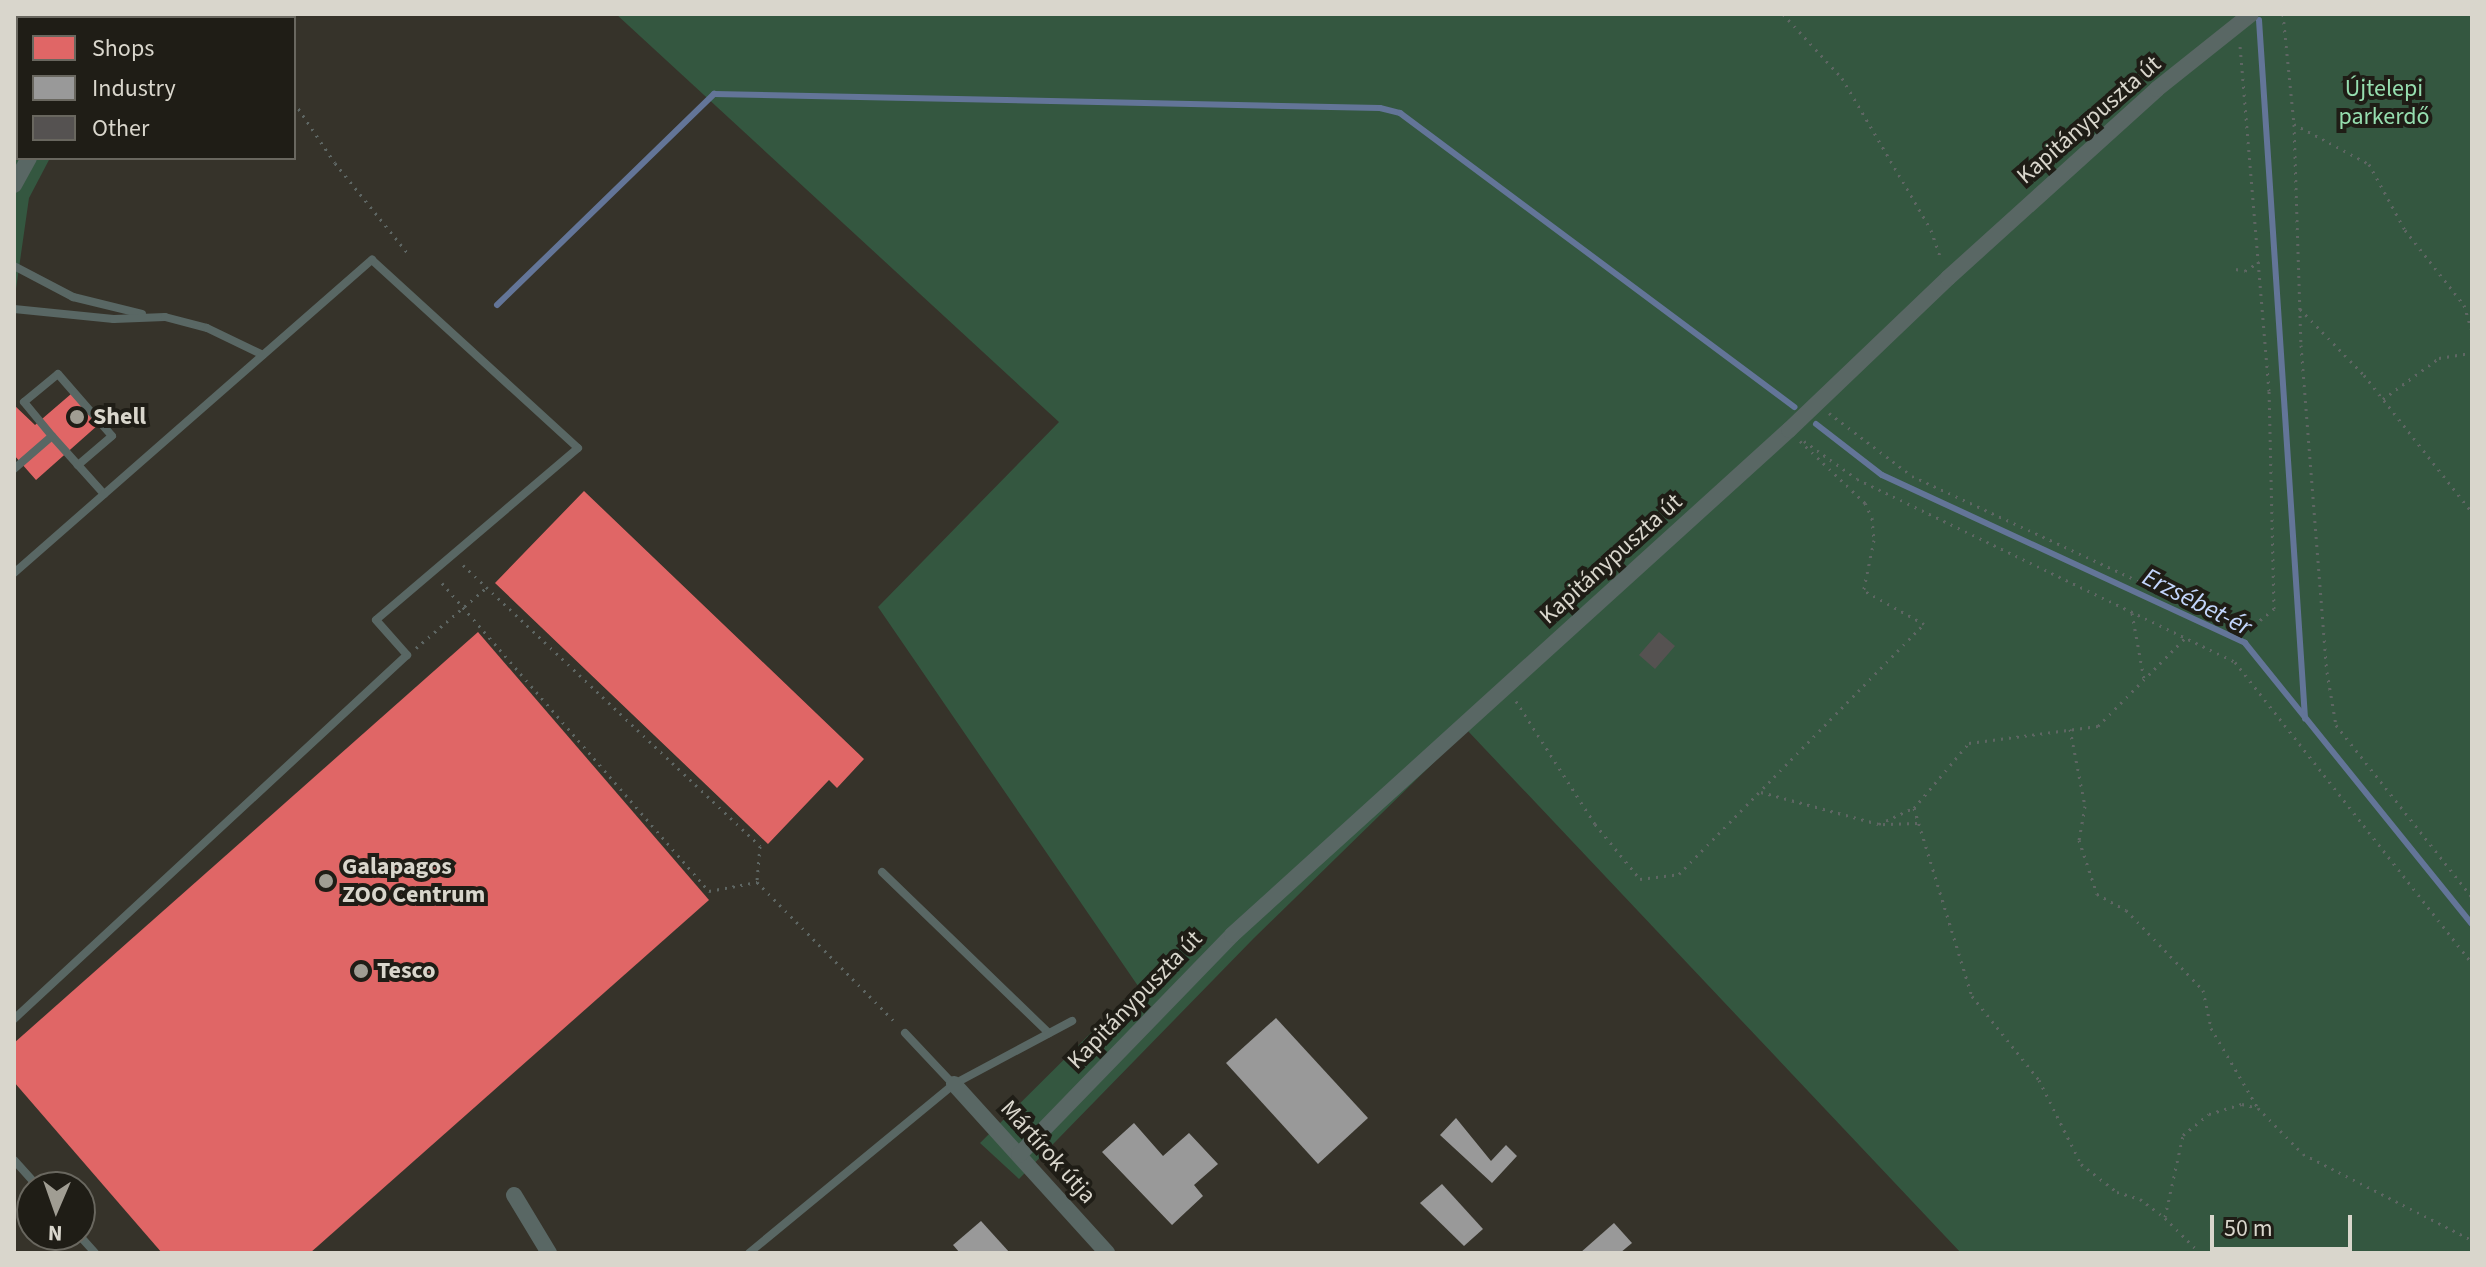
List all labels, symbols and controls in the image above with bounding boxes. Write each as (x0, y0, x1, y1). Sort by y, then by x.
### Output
legend (16, 16, 296, 160)
text: Shops (92, 31, 154, 66)
street label: Kapitánypuszta út (2011, 50, 2167, 190)
text: Industry (92, 71, 176, 106)
park label: Újtelepi parkerdő (2338, 75, 2430, 131)
text: Other (92, 111, 149, 146)
place label: Shell (93, 403, 146, 431)
marker: Shell (68, 408, 86, 426)
street label: Kapitánypuszta út (1534, 488, 1688, 630)
water label: Erzsébet-ér (2137, 561, 2257, 643)
place label: Galapagos ZOO Centrum (342, 853, 485, 909)
marker: Galapagos ZOO Centrum (317, 872, 335, 890)
street label: Kapitánypuszta út (1062, 925, 1208, 1075)
place label: Tesco (377, 957, 435, 985)
marker: Tesco (352, 962, 370, 980)
street label: Mártírok útja (994, 1094, 1102, 1210)
north arrow (16, 1171, 96, 1251)
scale bar (2214, 1199, 2356, 1249)
text: 50 m (2224, 1211, 2273, 1246)
text: N (47, 1217, 63, 1249)

